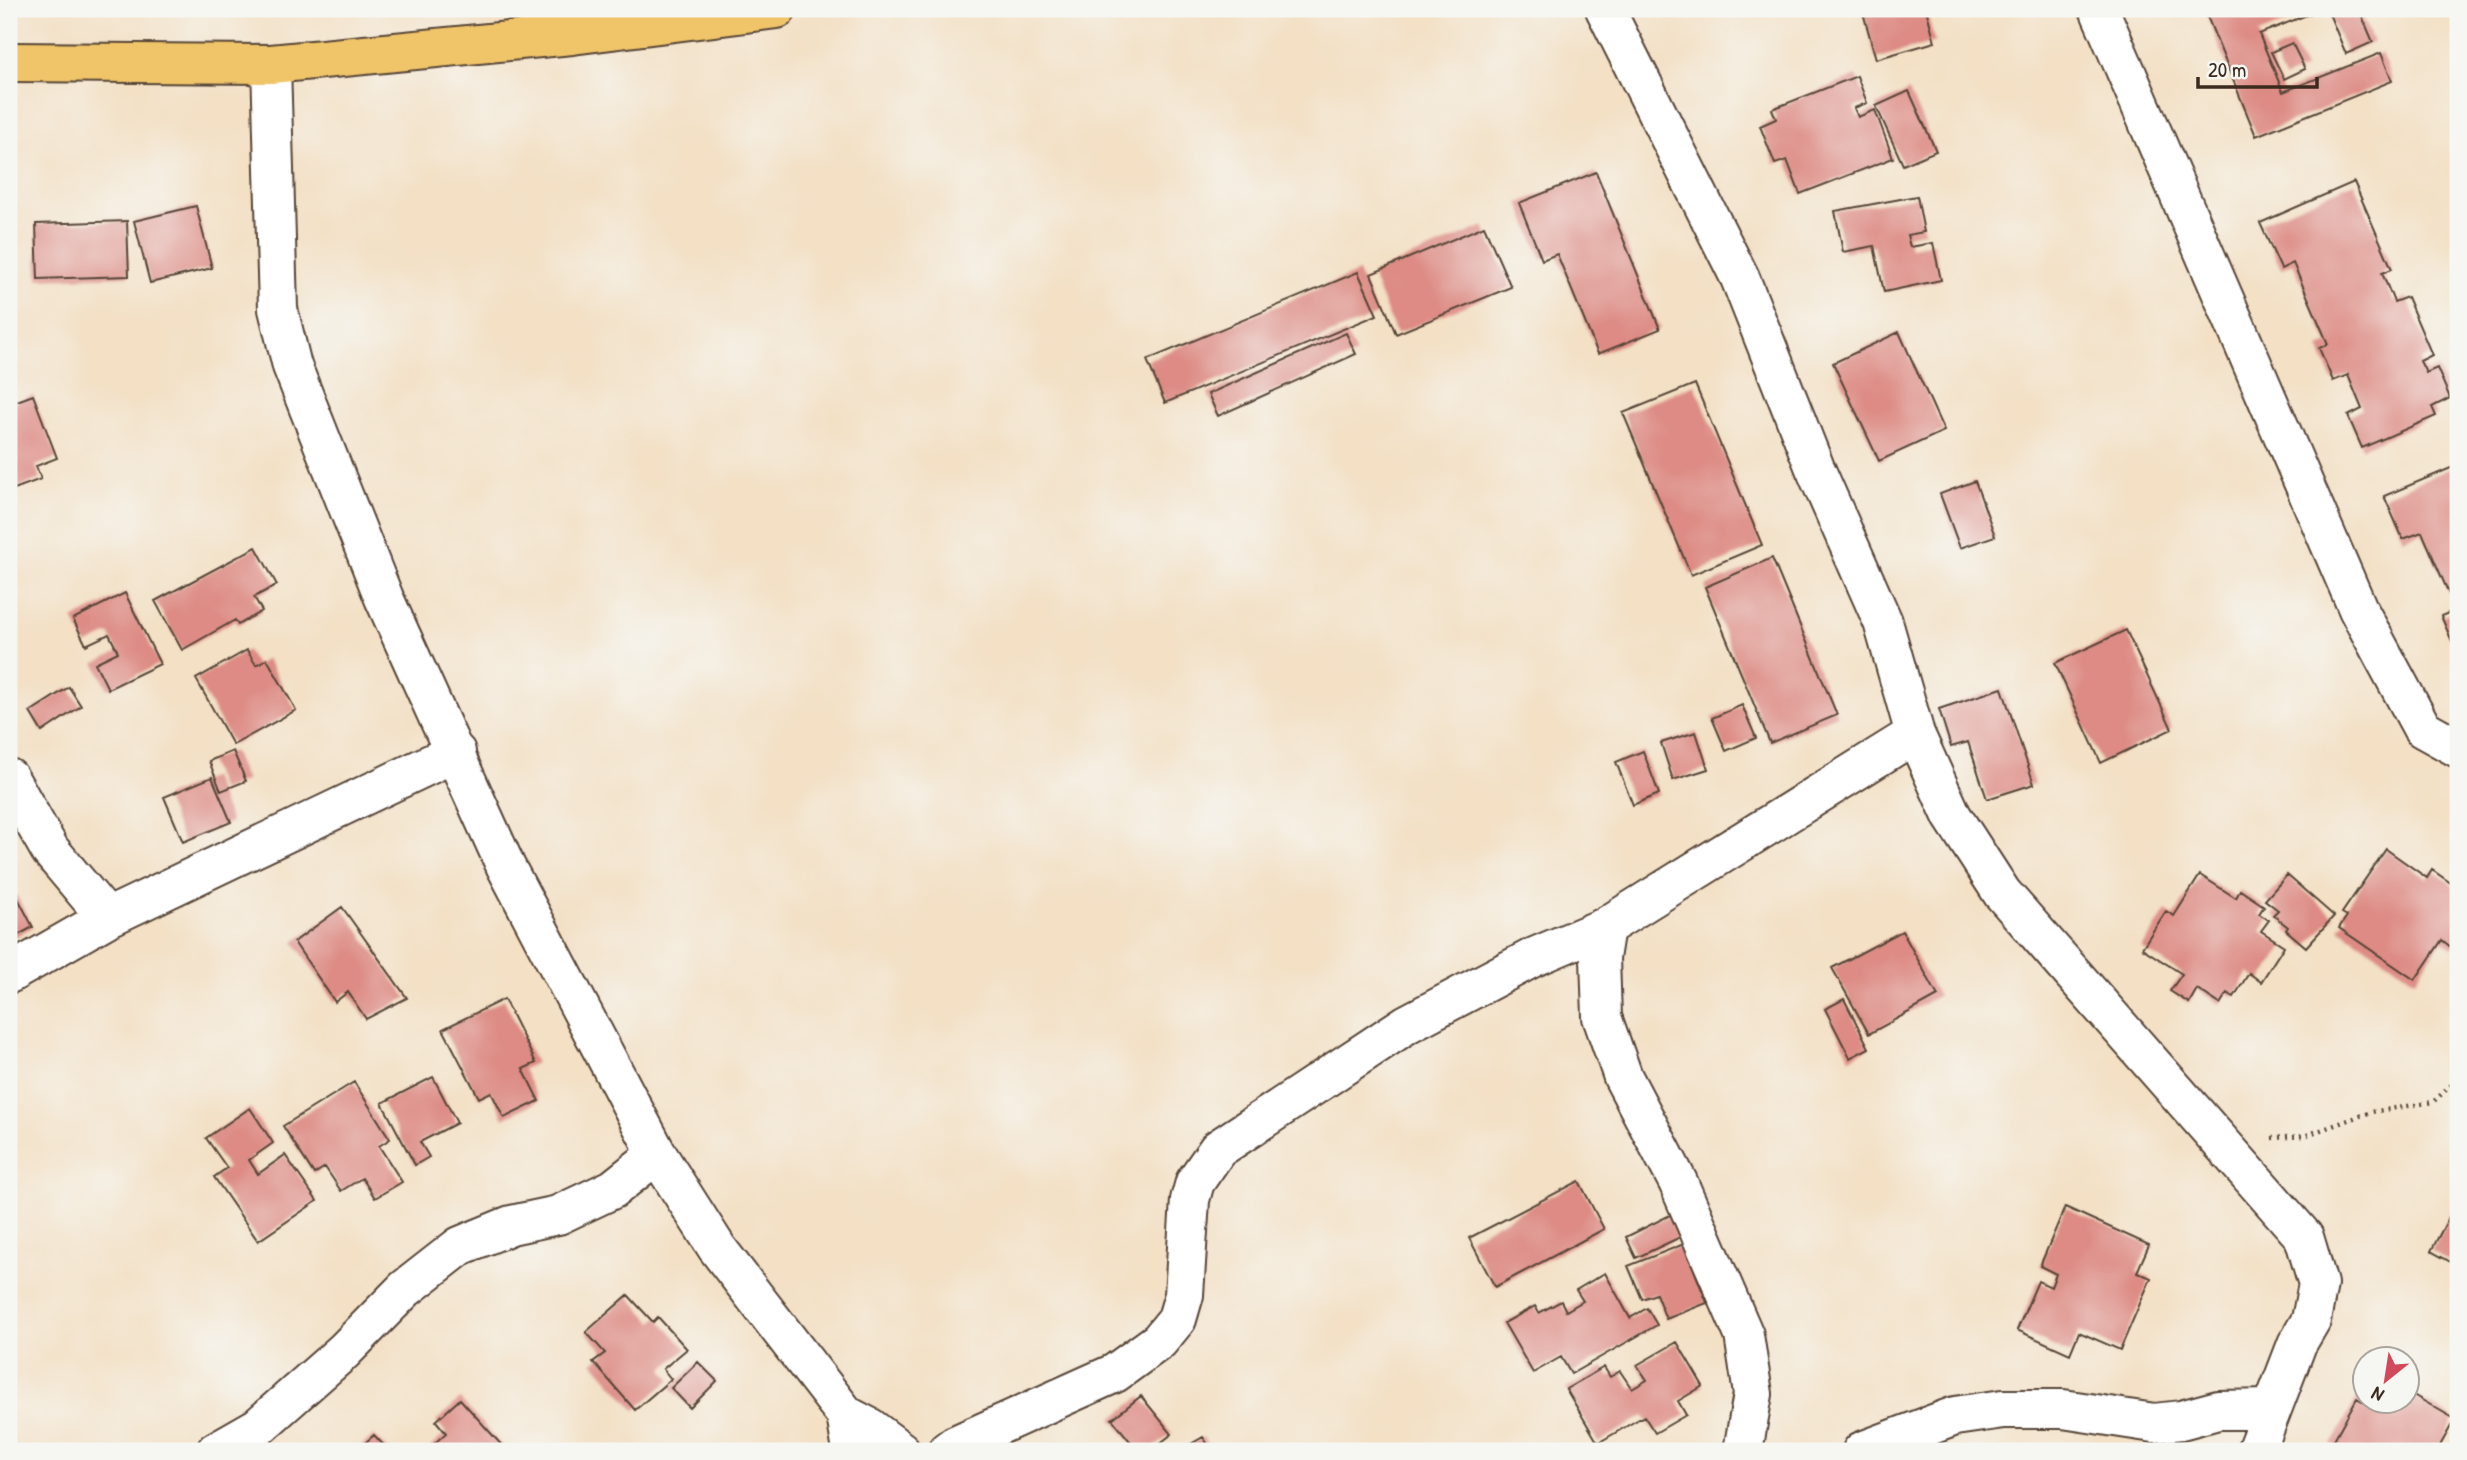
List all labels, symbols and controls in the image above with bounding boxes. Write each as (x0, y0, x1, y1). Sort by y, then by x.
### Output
scale bar (2198, 46, 2316, 90)
text: 20 m (2208, 55, 2246, 84)
north arrow (2352, 1344, 2422, 1414)
text: N (2367, 1381, 2388, 1409)

